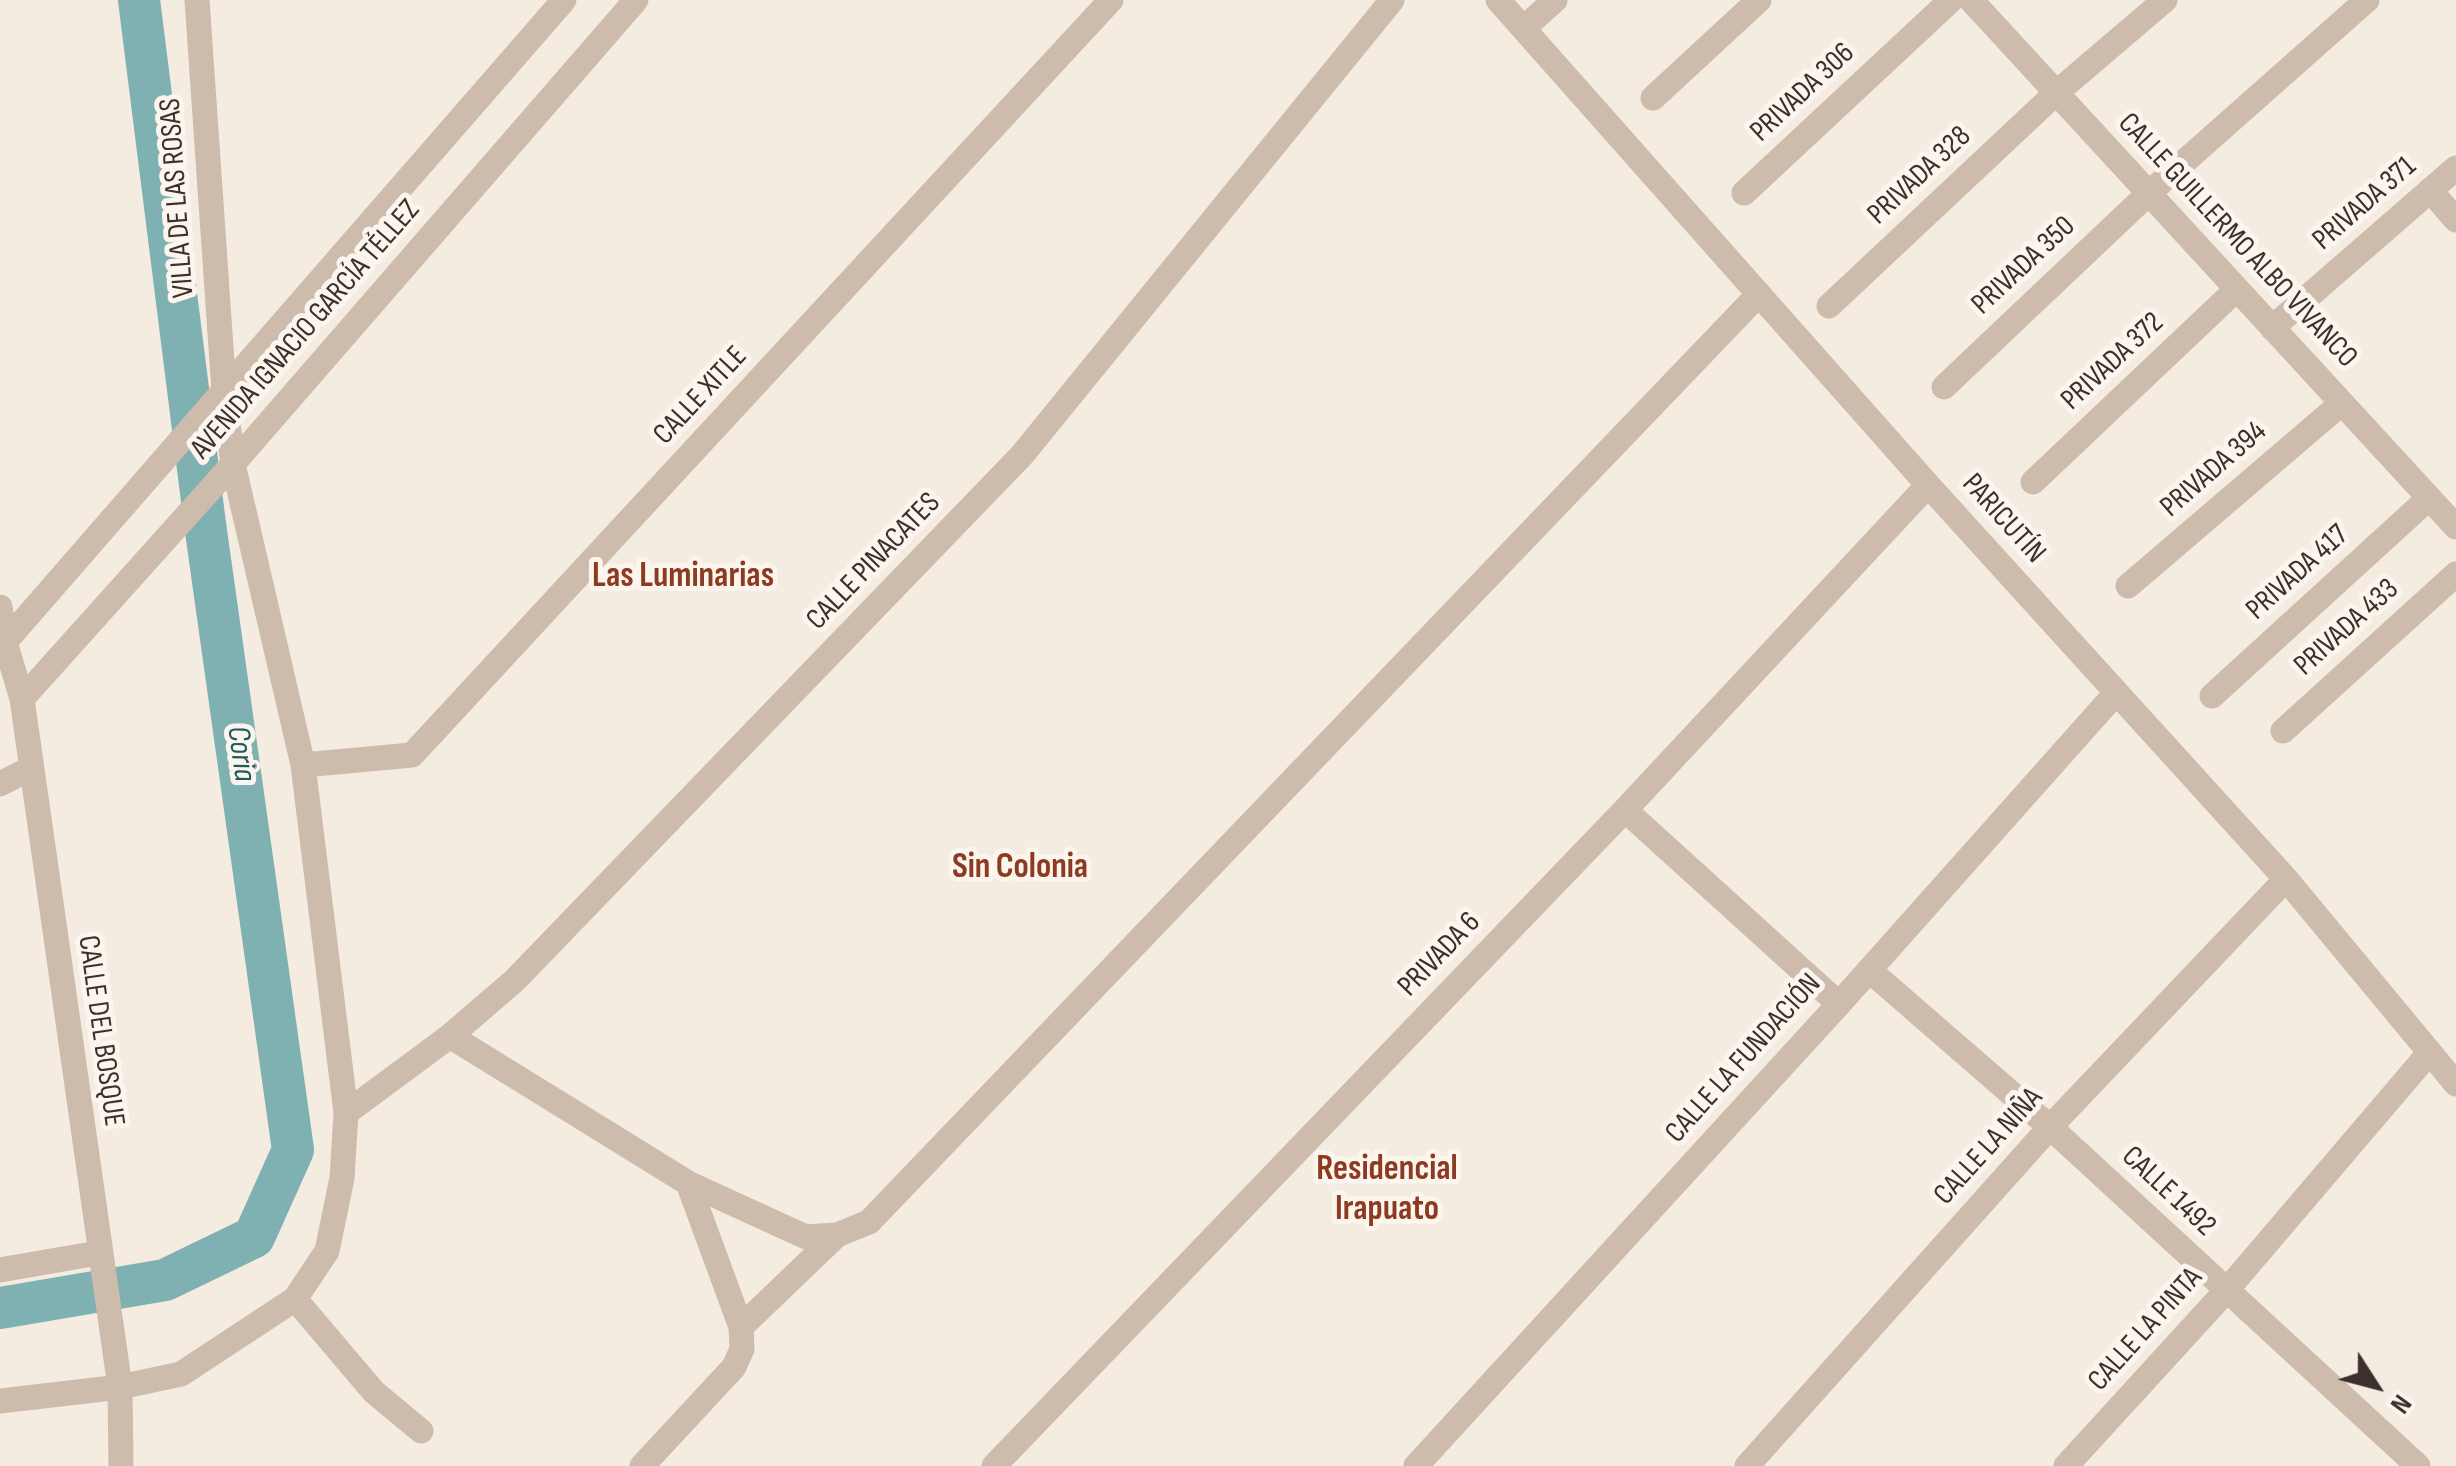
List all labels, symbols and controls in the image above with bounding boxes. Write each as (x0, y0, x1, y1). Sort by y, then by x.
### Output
street label: PRIVADA 306 (1744, 36, 1862, 150)
street label: VILLA DE LAS ROSAS (153, 97, 203, 299)
street label: CALLE GUILLERMO ALBO VIVANCO (2110, 106, 2364, 376)
street label: PRIVADA 328 (1861, 119, 1979, 233)
street label: PRIVADA 371 (2306, 149, 2424, 259)
street label: AVENIDA IGNACIO GARCÍA TÉLLEZ (184, 193, 428, 467)
street label: PRIVADA 350 (1965, 209, 2083, 323)
street label: PRIVADA 372 (2054, 306, 2172, 418)
street label: CALLE XITLE (647, 339, 755, 453)
street label: PRIVADA 394 (2154, 414, 2274, 526)
street label: PARICUTÍN (1954, 467, 2052, 571)
street label: CALLE PINACATES (800, 486, 948, 638)
street label: PRIVADA 417 (2239, 518, 2357, 628)
district label: Las Luminarias (592, 556, 774, 598)
street label: PRIVADA 433 (2287, 572, 2407, 684)
water label: Coria (217, 724, 263, 784)
district label: Sin Colonia (952, 847, 1088, 889)
street label: PRIVADA 6 (1391, 905, 1489, 1005)
street label: CALLE DEL BOSQUE (69, 933, 131, 1129)
street label: CALLE LA FUNDACIÓN (1659, 967, 1829, 1151)
street label: CALLE LA NIÑA (1927, 1081, 2051, 1213)
street label: CALLE 1492 (2113, 1139, 2223, 1245)
district label: Residencial Irapuato (1316, 1149, 1458, 1231)
street label: CALLE LA PINTA (2081, 1261, 2211, 1399)
north arrow (2326, 1336, 2426, 1436)
text: N (2383, 1388, 2418, 1420)

